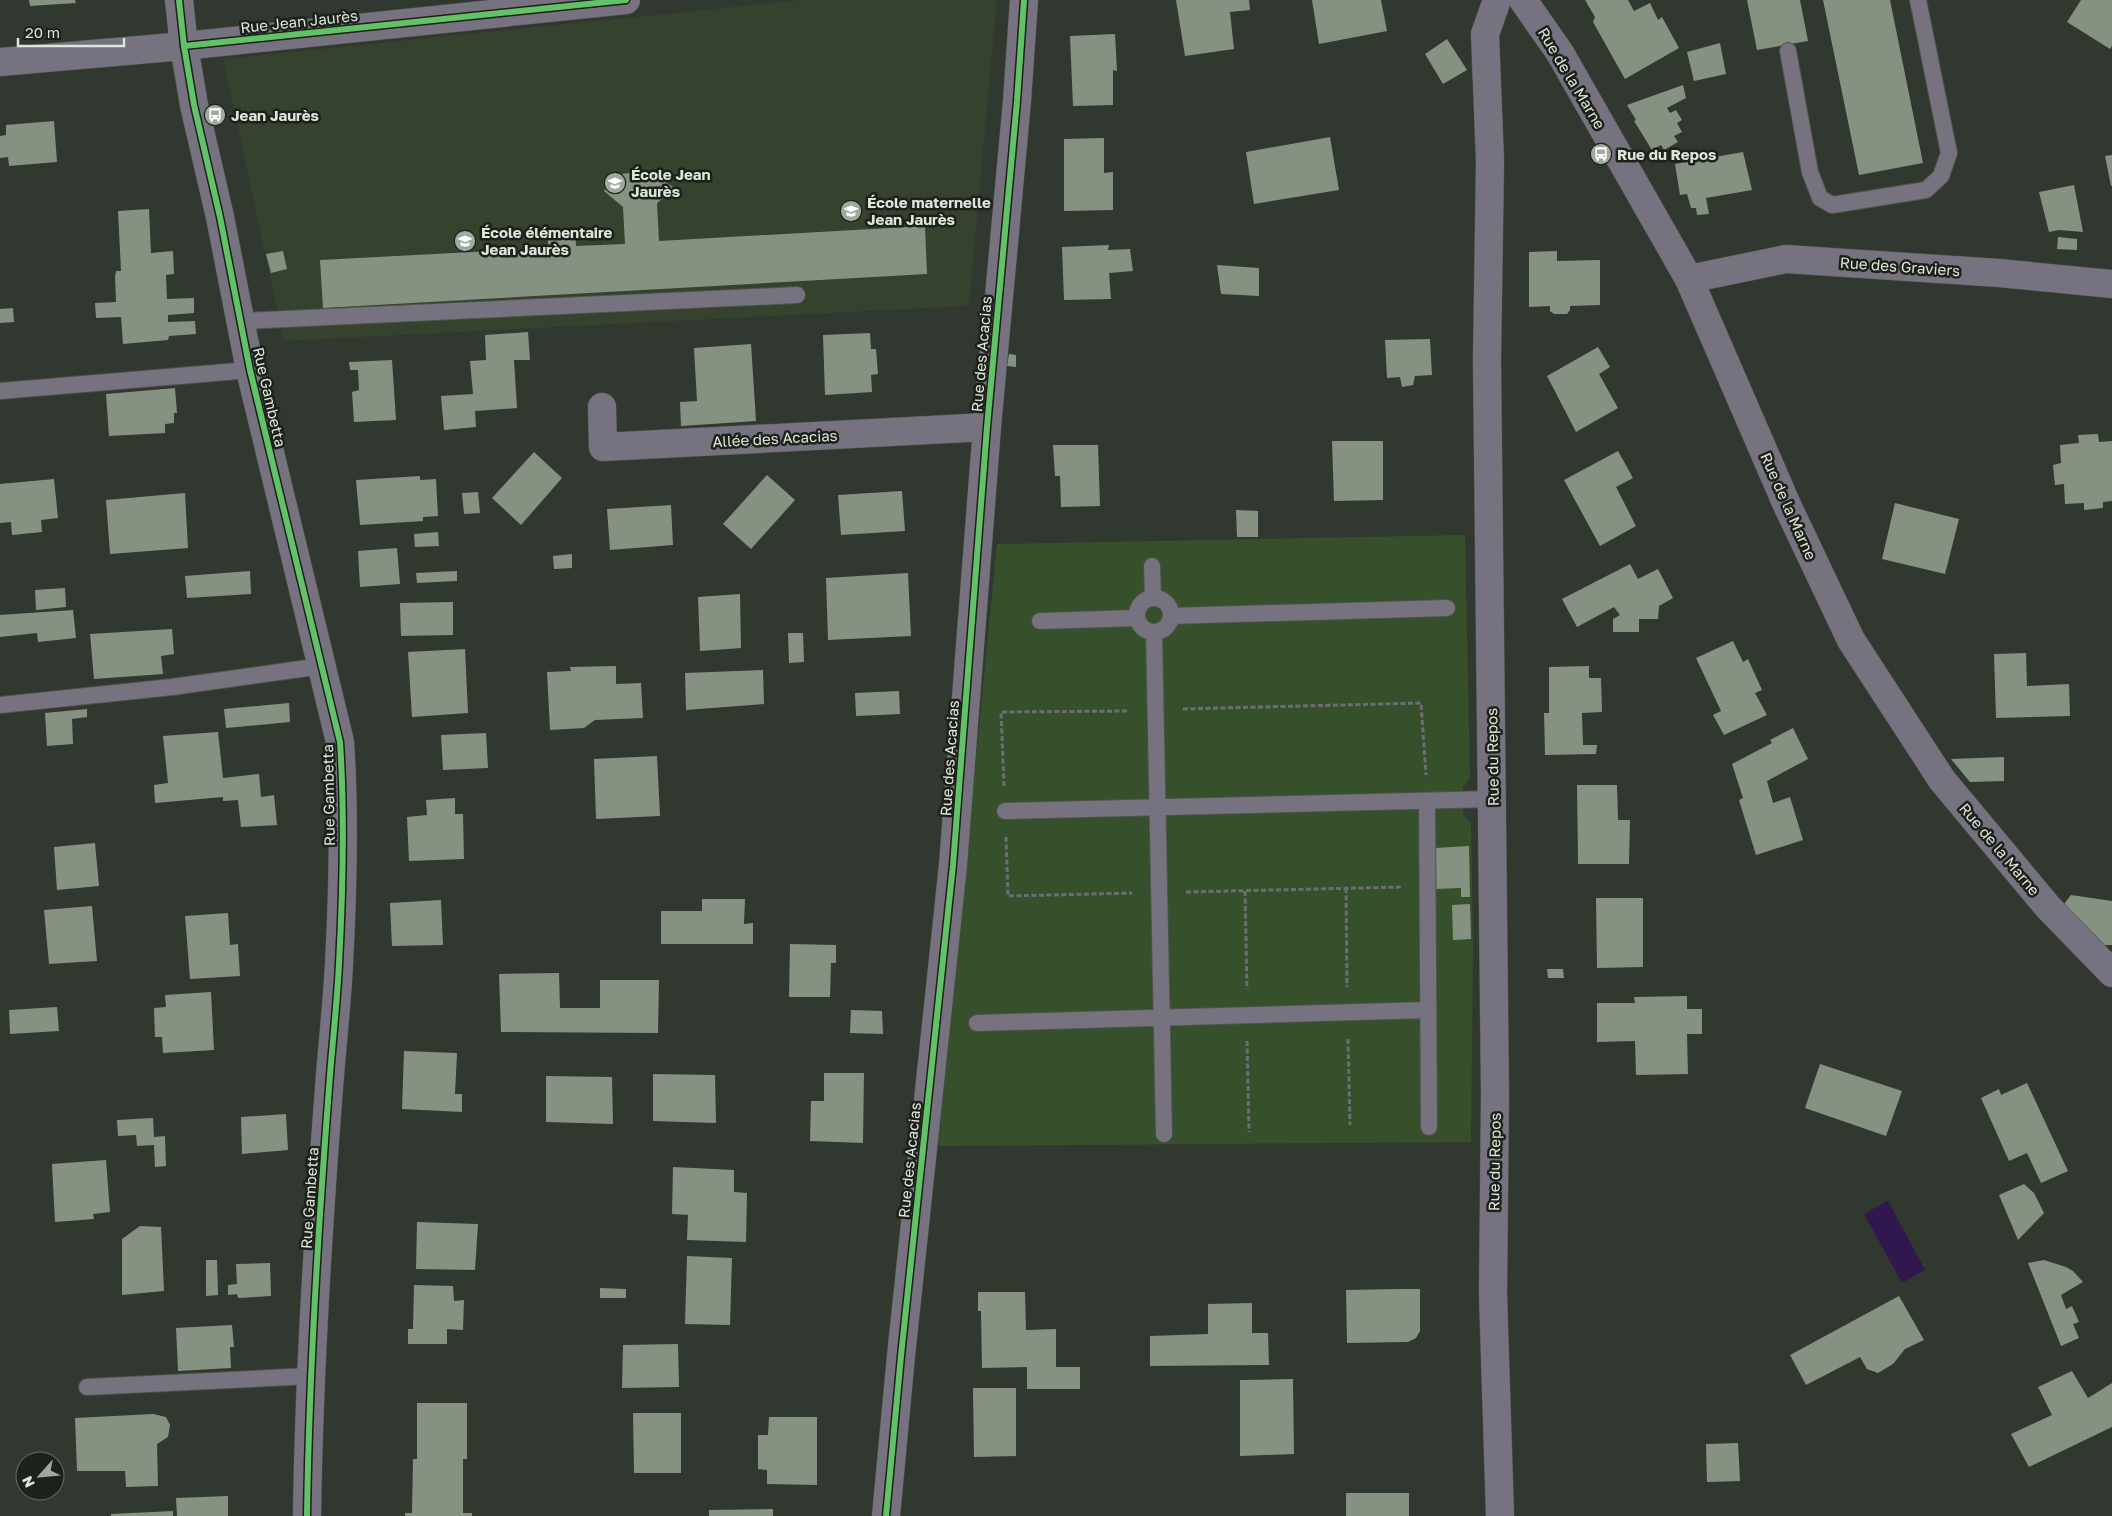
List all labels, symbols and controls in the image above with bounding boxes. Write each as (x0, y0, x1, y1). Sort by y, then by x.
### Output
street label: Rue Jean Jaurès (239, 6, 359, 36)
scale bar (18, 15, 124, 47)
text: 20 m (25, 23, 60, 41)
street label: Rue de la Marne (1535, 24, 1610, 132)
bus stop icon: Jean Jaurès (203, 103, 227, 127)
place label: Jean Jaurès (231, 106, 319, 124)
bus stop icon: Rue du Repos (1589, 142, 1613, 166)
place label: Rue du Repos (1617, 145, 1716, 163)
place label: École Jean Jaurès (631, 165, 711, 200)
school or university icon: École Jean Jaurès (603, 171, 627, 195)
place label: École maternelle Jean Jaurès (867, 193, 991, 228)
school or university icon: École maternelle Jean Jaurès (839, 199, 863, 223)
place label: École élémentaire Jean Jaurès (481, 223, 613, 258)
school or university icon: École élémentaire Jean Jaurès (453, 229, 477, 253)
street label: Rue des Graviers (1839, 253, 1961, 279)
street label: Rue des Acacias (967, 295, 995, 413)
street label: Rue Gambetta (250, 345, 290, 449)
street label: Allée des Acacias (712, 426, 838, 450)
street label: Rue de la Marne (1757, 450, 1821, 563)
street label: Rue des Acacias (936, 699, 962, 817)
street label: Rue du Repos (1482, 708, 1502, 806)
street label: Rue Gambetta (318, 744, 338, 846)
street label: Rue de la Marne (1956, 799, 2044, 899)
street label: Rue des Acacias (894, 1101, 924, 1219)
street label: Rue du Repos (1484, 1113, 1504, 1211)
street label: Rue Gambetta (296, 1146, 322, 1250)
north arrow (15, 1451, 65, 1501)
text: N (18, 1474, 38, 1491)

